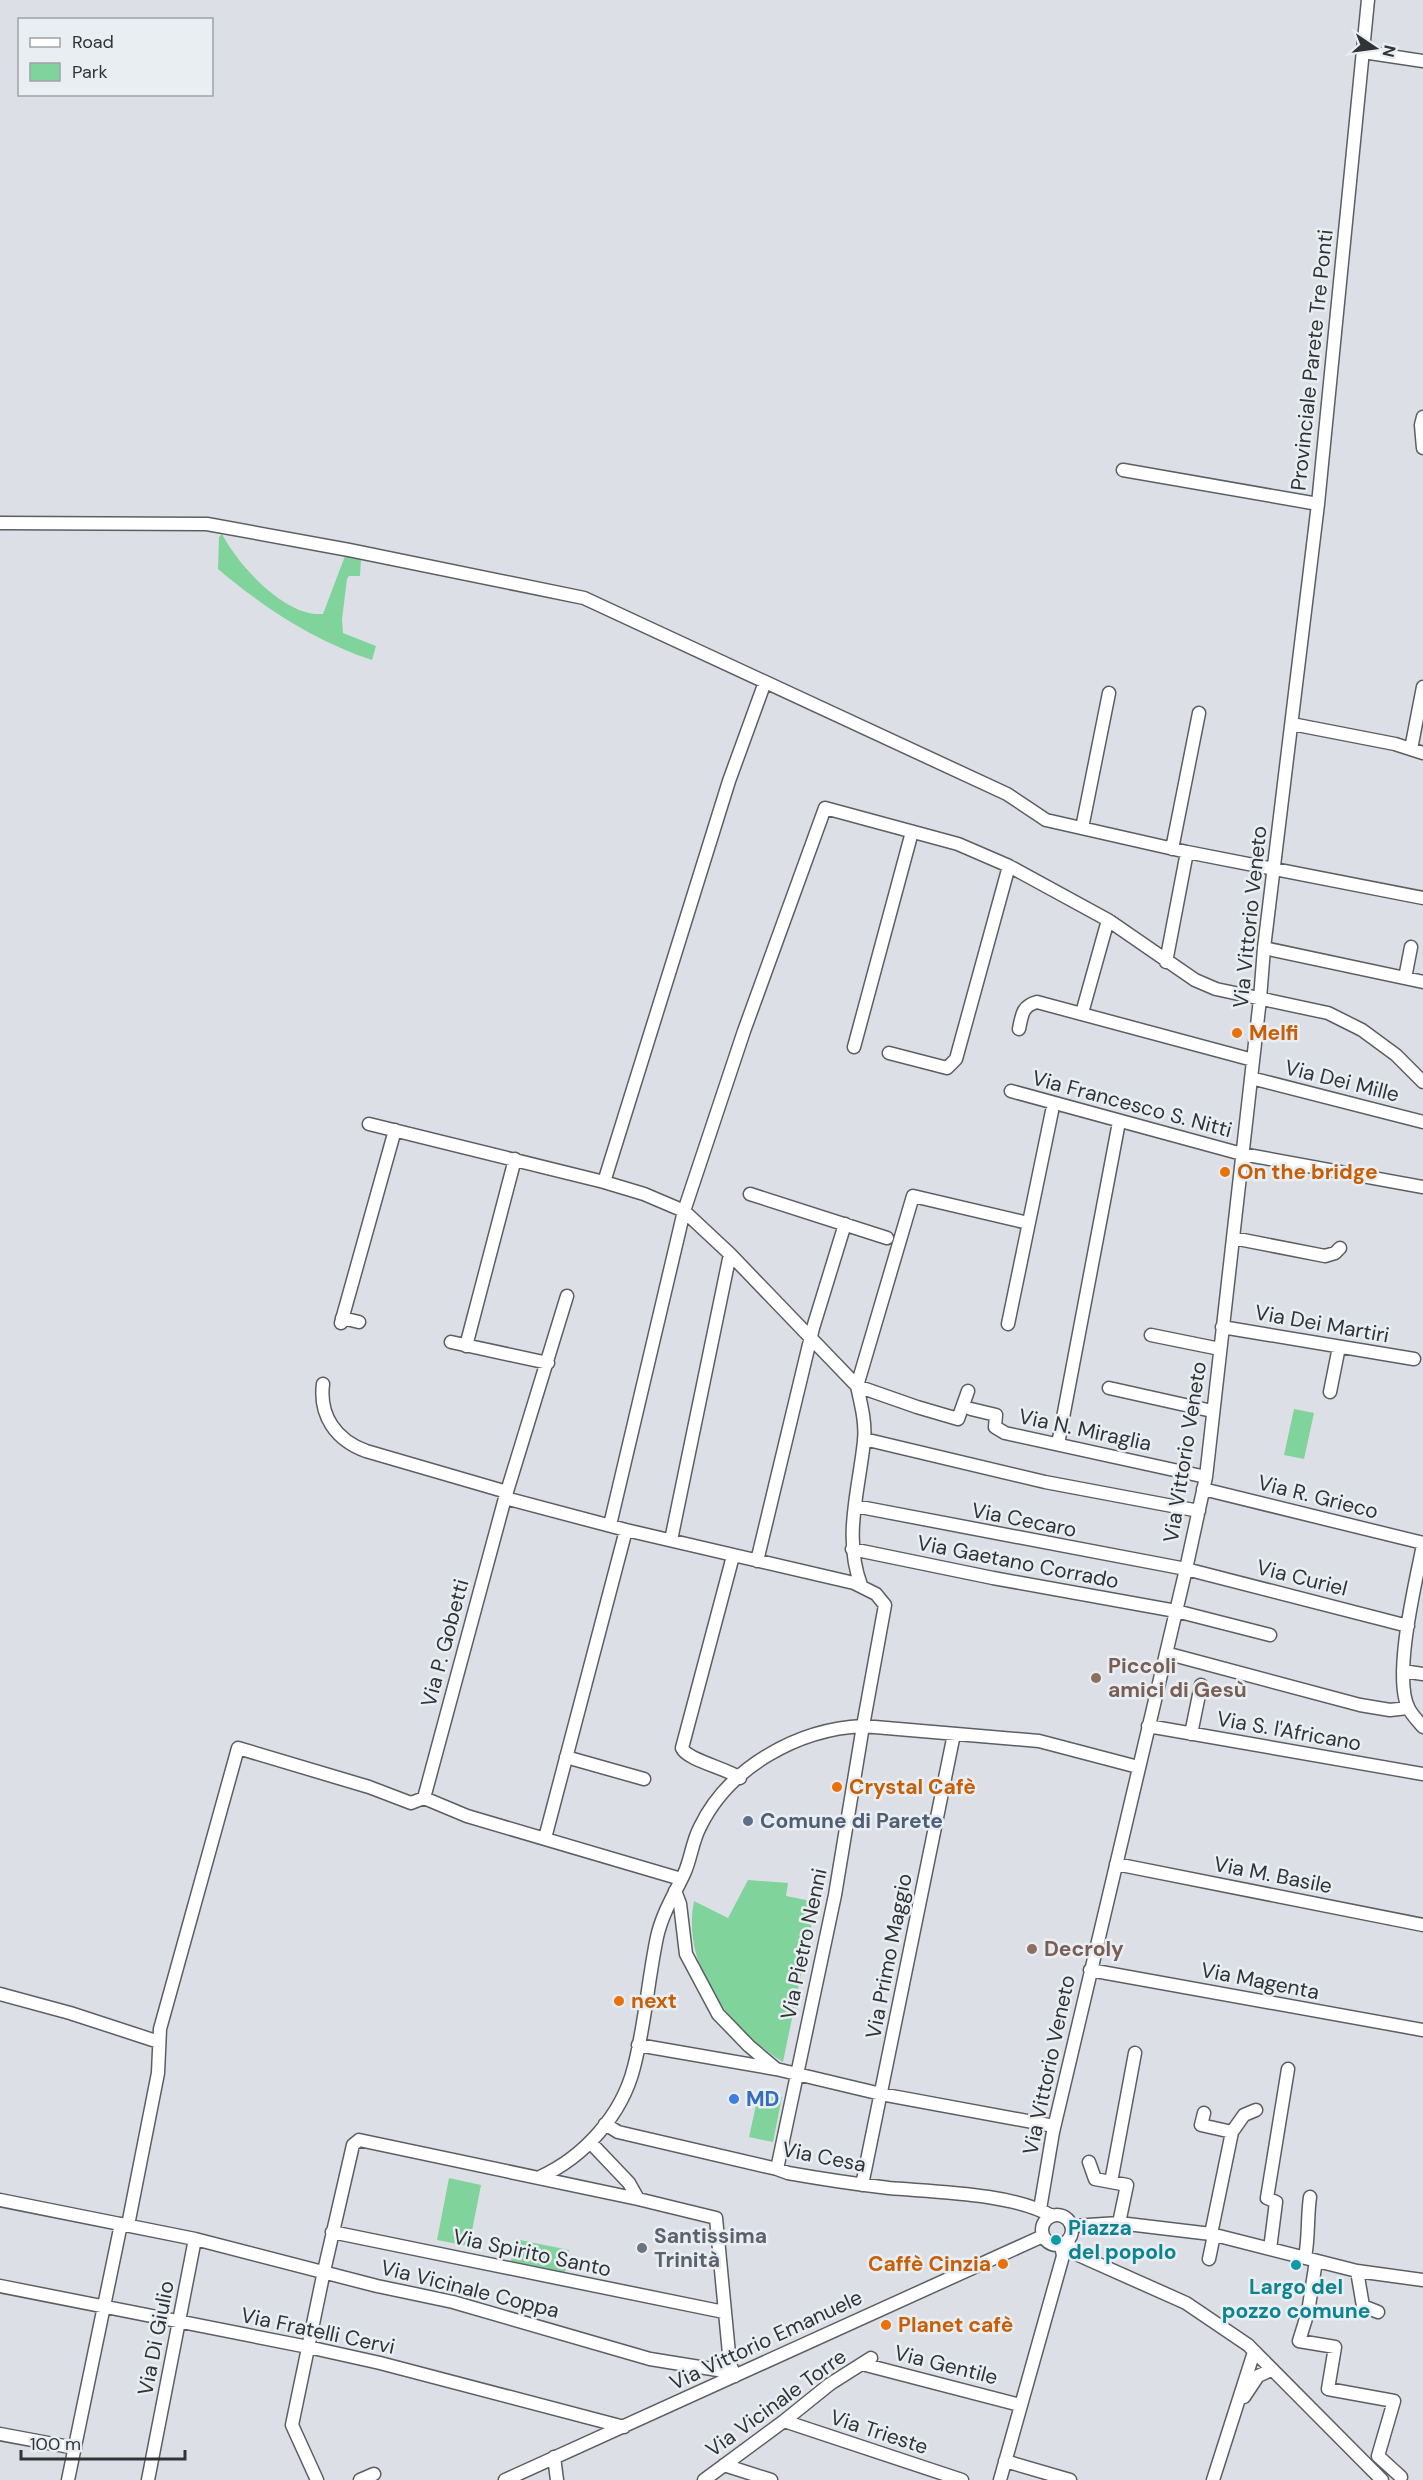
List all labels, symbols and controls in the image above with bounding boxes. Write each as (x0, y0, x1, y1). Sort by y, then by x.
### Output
legend (18, 18, 213, 96)
north arrow (1345, 18, 1405, 78)
text: Road (72, 30, 114, 54)
text: N (1378, 43, 1401, 59)
text: Park (72, 60, 108, 84)
street label: Provinciale Parete Tre Ponti (1284, 228, 1340, 492)
street label: Via Vittorio Veneto (1226, 824, 1274, 1010)
place label: Melfi (1249, 1019, 1299, 1047)
marker: Melfi (1230, 1026, 1244, 1040)
street label: Via Dei Mille (1282, 1053, 1402, 1109)
street label: Via Francesco S. Nitti (1029, 1064, 1235, 1144)
place label: On the bridge (1237, 1158, 1378, 1186)
marker: On the bridge (1218, 1165, 1232, 1179)
street label: Via Dei Martiri (1253, 1298, 1391, 1350)
street label: Via Vittorio Veneto (1157, 1359, 1213, 1545)
street label: Via N. Miraglia (1016, 1402, 1154, 1458)
street label: Via R. Grieco (1255, 1468, 1381, 1526)
street label: Via Cecaro (969, 1496, 1079, 1544)
street label: Via Gaetano Corrado (915, 1529, 1121, 1595)
street label: Via Curiel (1254, 1553, 1350, 1603)
street label: Via P. Gobetti (415, 1576, 475, 1710)
place label: Piccoli amici di Gesù (1108, 1652, 1247, 1704)
marker: Piccoli amici di Gesù (1089, 1671, 1103, 1685)
street label: Via S. l'Africano (1215, 1705, 1363, 1757)
place label: Crystal Cafè (849, 1773, 976, 1801)
marker: Crystal Cafè (830, 1780, 844, 1794)
place label: Comune di Parete (760, 1807, 943, 1835)
marker: Comune di Parete (741, 1814, 755, 1828)
street label: Via M. Basile (1212, 1850, 1335, 1900)
street label: Via Pietro Nenni (774, 1866, 834, 2022)
street label: Via Primo Maggio (859, 1871, 919, 2041)
place label: Decroly (1044, 1935, 1124, 1963)
marker: Decroly (1025, 1942, 1039, 1956)
street label: Via Magenta (1198, 1956, 1322, 2006)
street label: Via Vittorio Veneto (1016, 1972, 1082, 2158)
place label: next (631, 1987, 677, 2015)
marker: next (612, 1994, 626, 2008)
place label: MD (746, 2085, 779, 2113)
marker: MD (727, 2092, 741, 2106)
street label: Via Cesa (780, 2135, 868, 2179)
place label: Piazza del popolo (1068, 2214, 1177, 2266)
place label: Santissima Trinità (654, 2222, 767, 2274)
street label: Via Spirito Santo (450, 2223, 614, 2283)
marker: Piazza del popolo (1049, 2233, 1063, 2247)
marker: Santissima Trinità (635, 2241, 649, 2255)
place label: Caffè Cinzia (868, 2250, 991, 2278)
street label: Via Vicinale Coppa (378, 2253, 562, 2325)
marker: Caffè Cinzia (996, 2257, 1010, 2271)
marker: Largo del pozzo comune (1289, 2258, 1303, 2272)
place label: Largo del pozzo comune (1222, 2273, 1370, 2325)
street label: Via Di Giulio (131, 2278, 181, 2398)
street label: Via Vittorio Emanuele (665, 2283, 867, 2397)
street label: Via Fratelli Cervi (238, 2301, 398, 2361)
place label: Planet cafè (898, 2311, 1013, 2339)
marker: Planet cafè (879, 2318, 893, 2332)
street label: Via Gentile (891, 2339, 1001, 2391)
street label: Via Vicinale Torre (700, 2342, 852, 2464)
street label: Via Trieste (826, 2403, 932, 2461)
scale bar (21, 2423, 184, 2461)
text: 100 m (30, 2432, 81, 2456)

